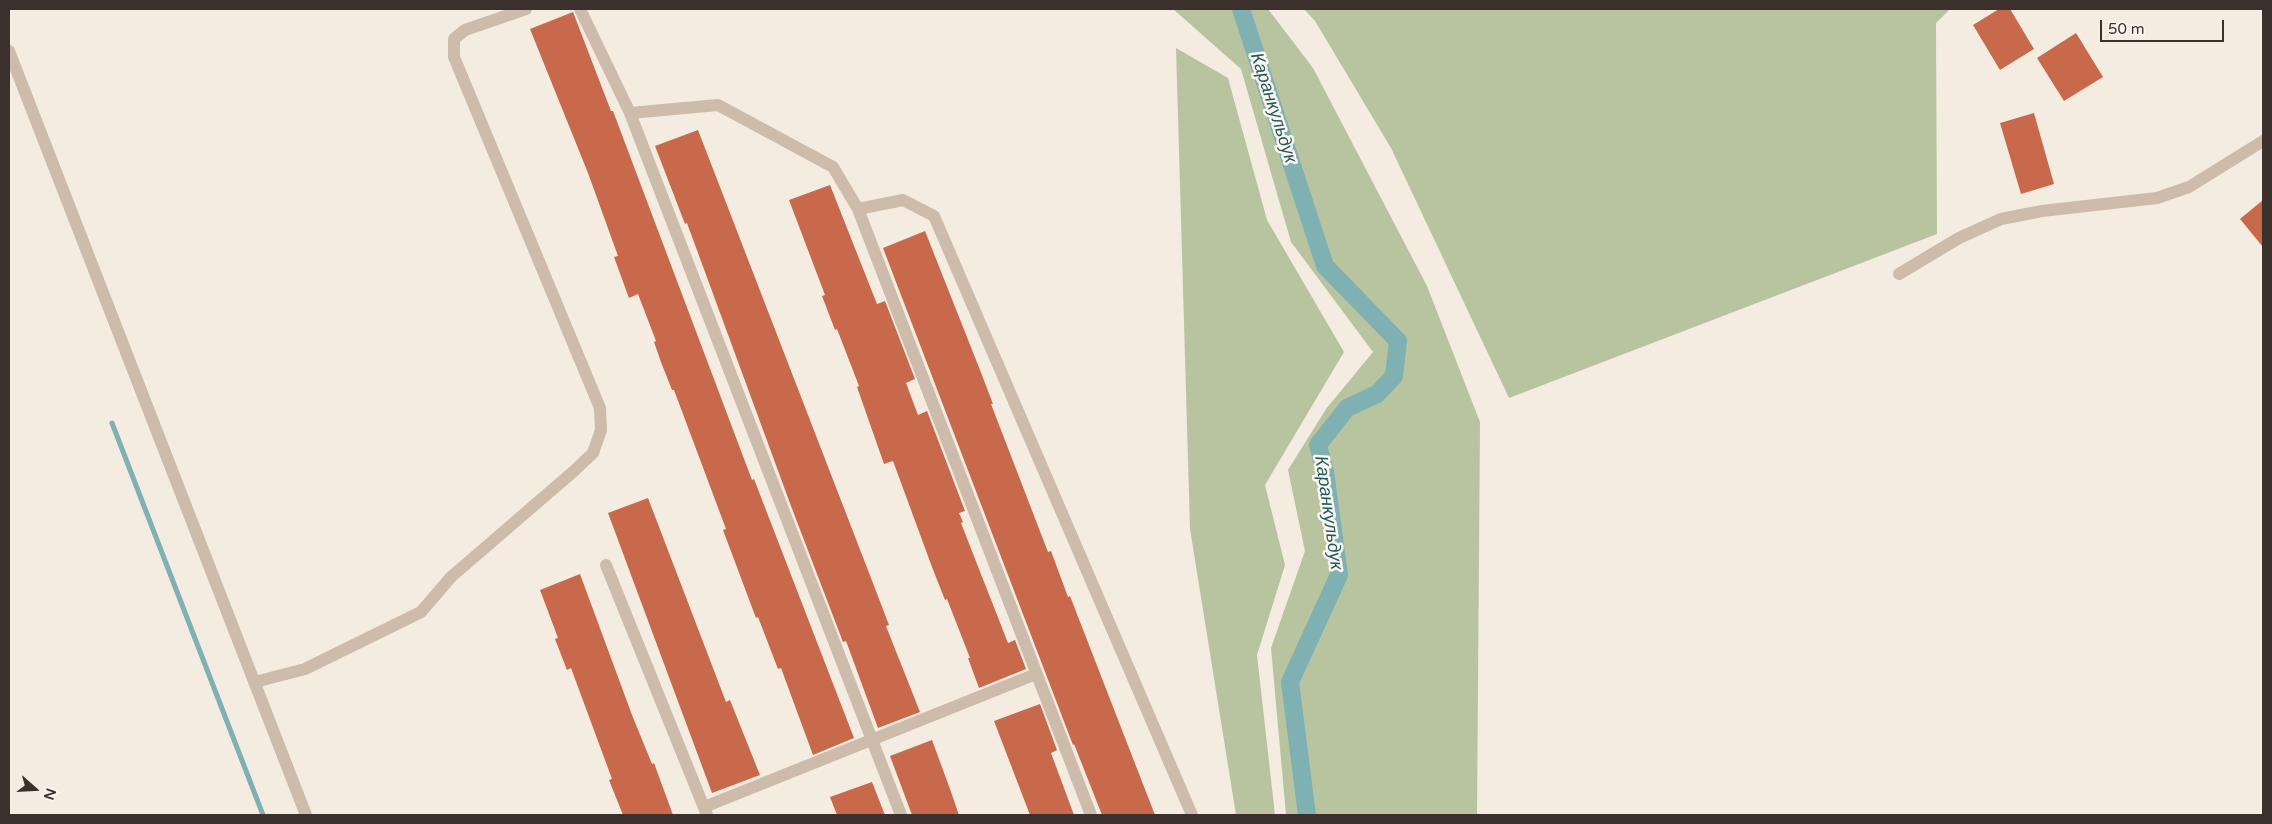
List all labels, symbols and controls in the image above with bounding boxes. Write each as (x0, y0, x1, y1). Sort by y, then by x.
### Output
scale bar (2102, 10, 2226, 42)
text: 50 m (2108, 20, 2145, 38)
water label: Каранкульдук (1245, 50, 1301, 166)
water label: Каранкульдук (1309, 455, 1347, 571)
north arrow (10, 764, 60, 814)
text: N (40, 786, 60, 802)

